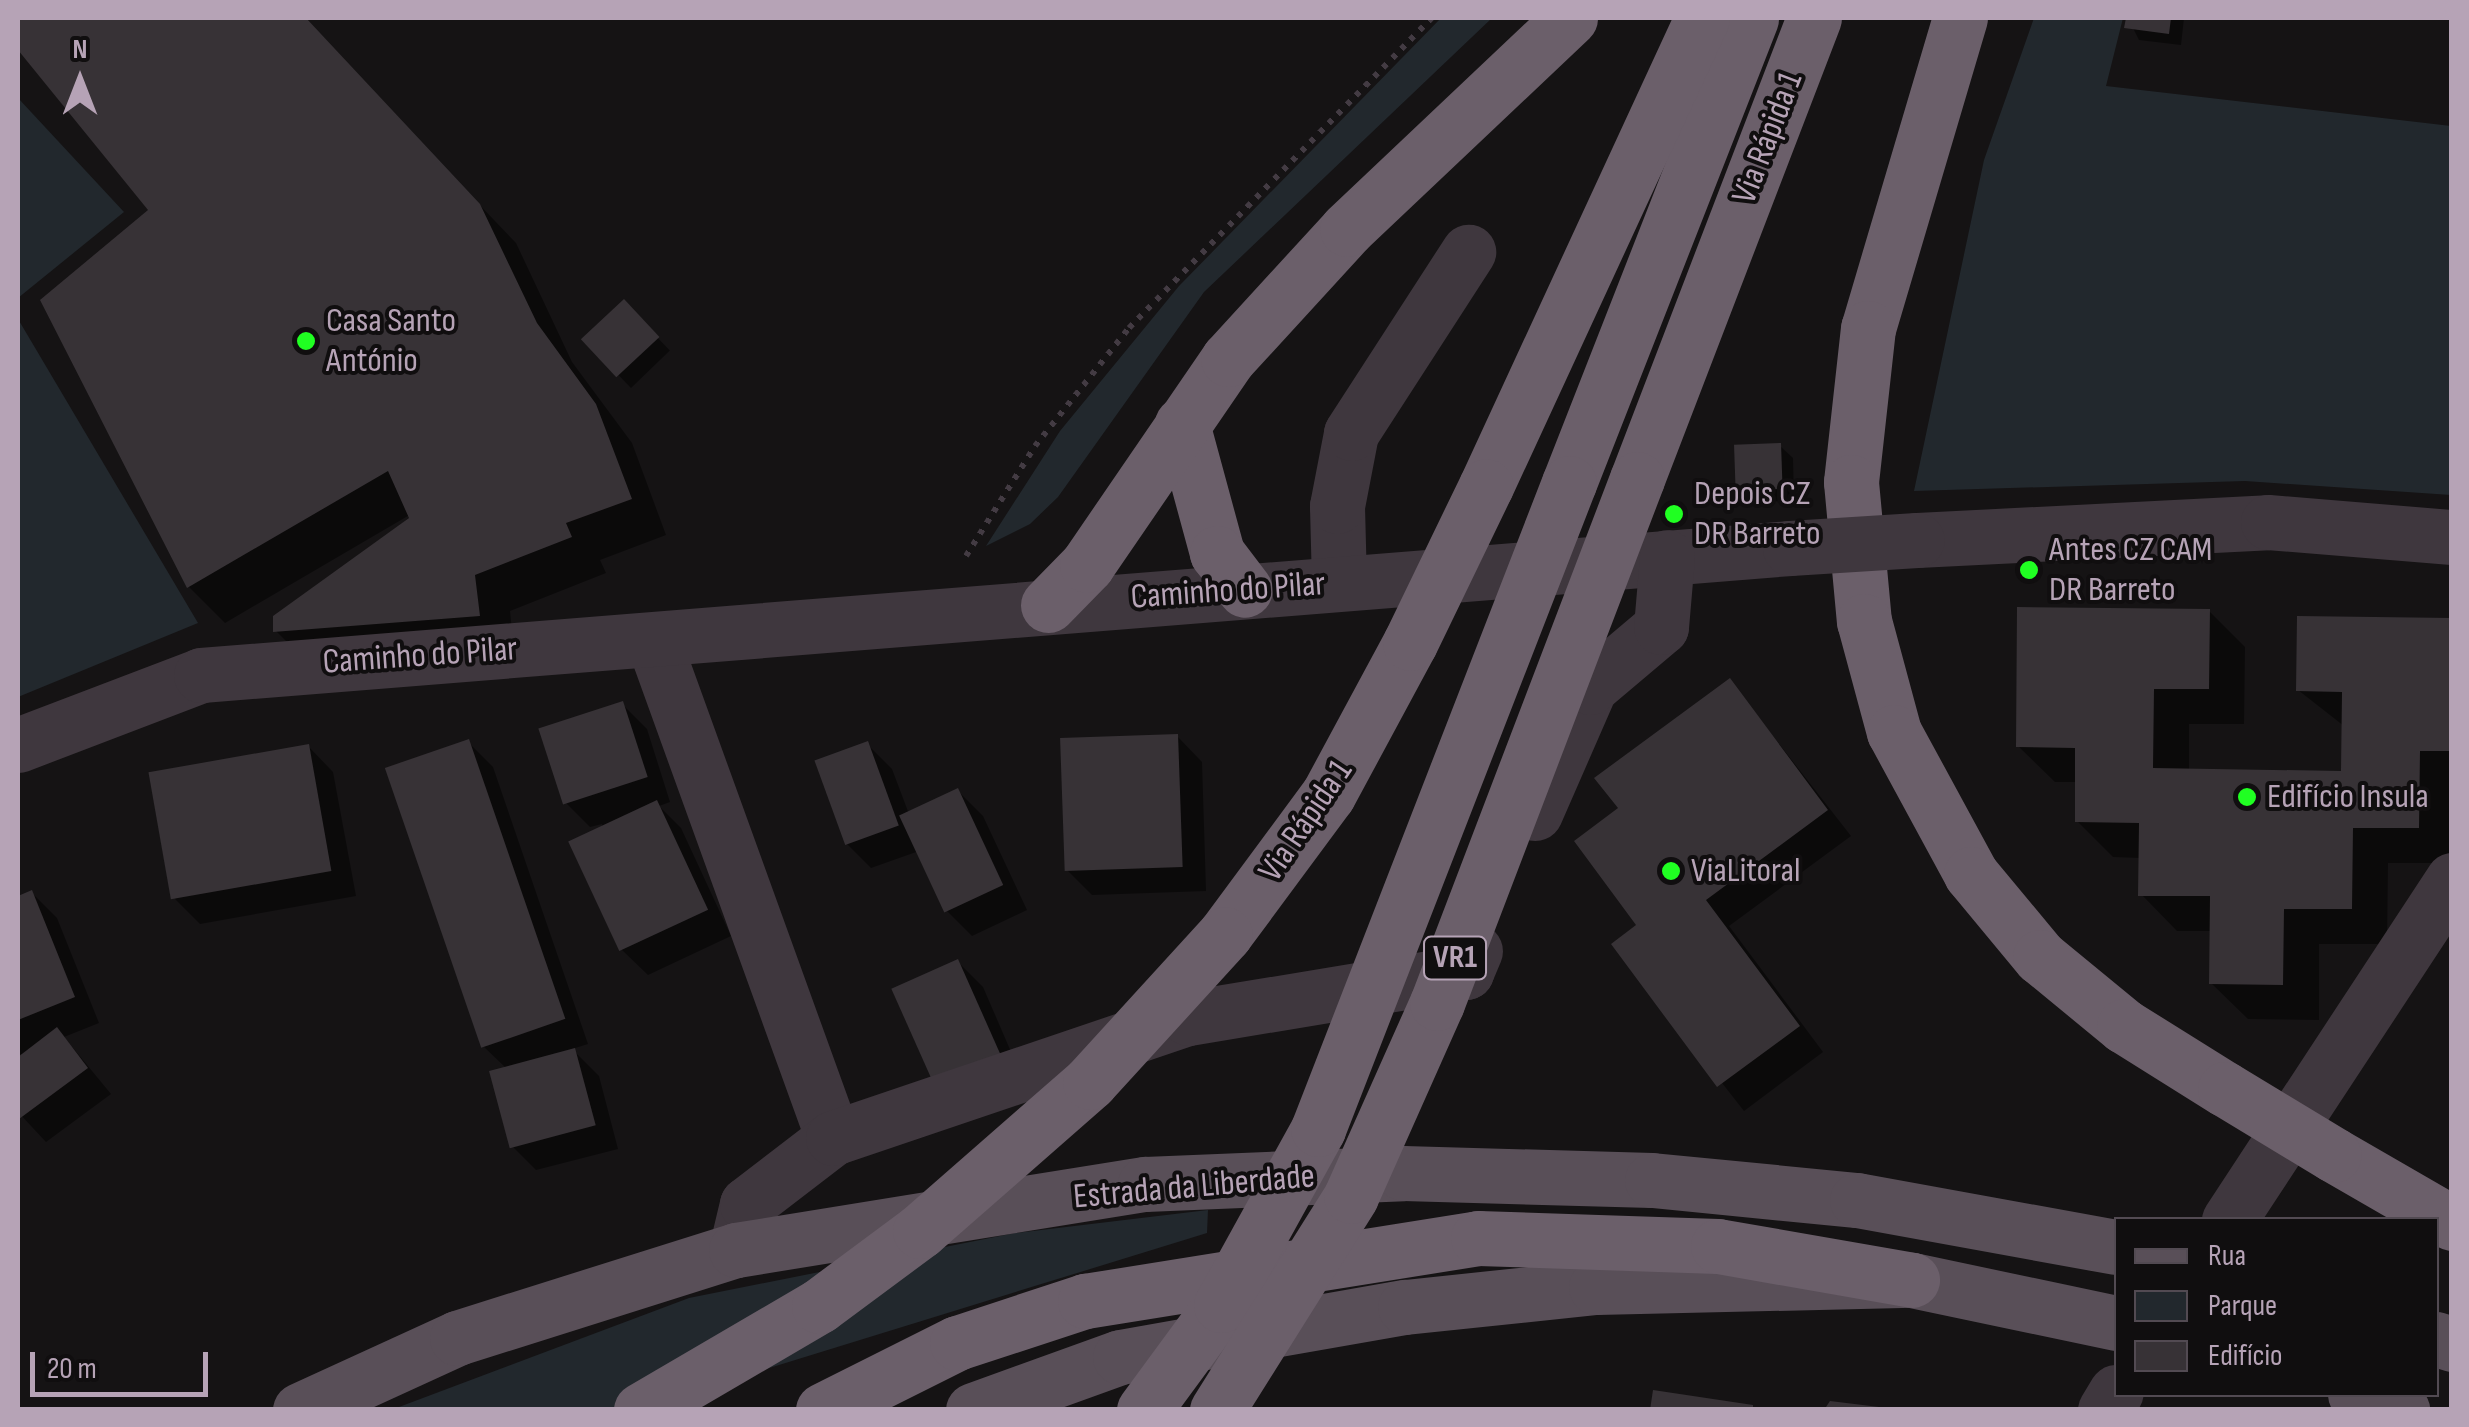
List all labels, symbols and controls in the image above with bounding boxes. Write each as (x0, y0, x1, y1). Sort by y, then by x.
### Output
north arrow (30, 30, 130, 130)
text: N (73, 33, 87, 66)
street label: Via Rápida 1 (1724, 66, 1812, 210)
place label: Casa Santo António (326, 300, 456, 382)
marker: Casa Santo António (295, 330, 317, 352)
place label: Depois CZ DR Barreto (1694, 473, 1821, 555)
marker: Depois CZ DR Barreto (1663, 503, 1685, 525)
place label: Antes CZ CAM DR Barreto (2049, 529, 2212, 611)
marker: Antes CZ CAM DR Barreto (2018, 559, 2040, 581)
street label: Caminho do Pilar (1129, 563, 1327, 619)
street label: Caminho do Pilar (321, 628, 519, 684)
street label: Via Rápida 1 (1250, 752, 1362, 890)
place label: Edifício Insula (2267, 776, 2429, 818)
marker: Edifício Insula (2236, 786, 2258, 808)
place label: ViaLitoral (1691, 850, 1801, 892)
marker: ViaLitoral (1660, 860, 1682, 882)
road number: VR1 (1422, 931, 1488, 985)
street label: Estrada da Liberdade (1072, 1156, 1316, 1218)
legend (2114, 1217, 2439, 1397)
text: Rua (2208, 1238, 2246, 1274)
text: Parque (2208, 1288, 2277, 1324)
scale bar (35, 1332, 212, 1394)
text: Edifício (2208, 1338, 2283, 1374)
text: 20 m (47, 1351, 97, 1387)

